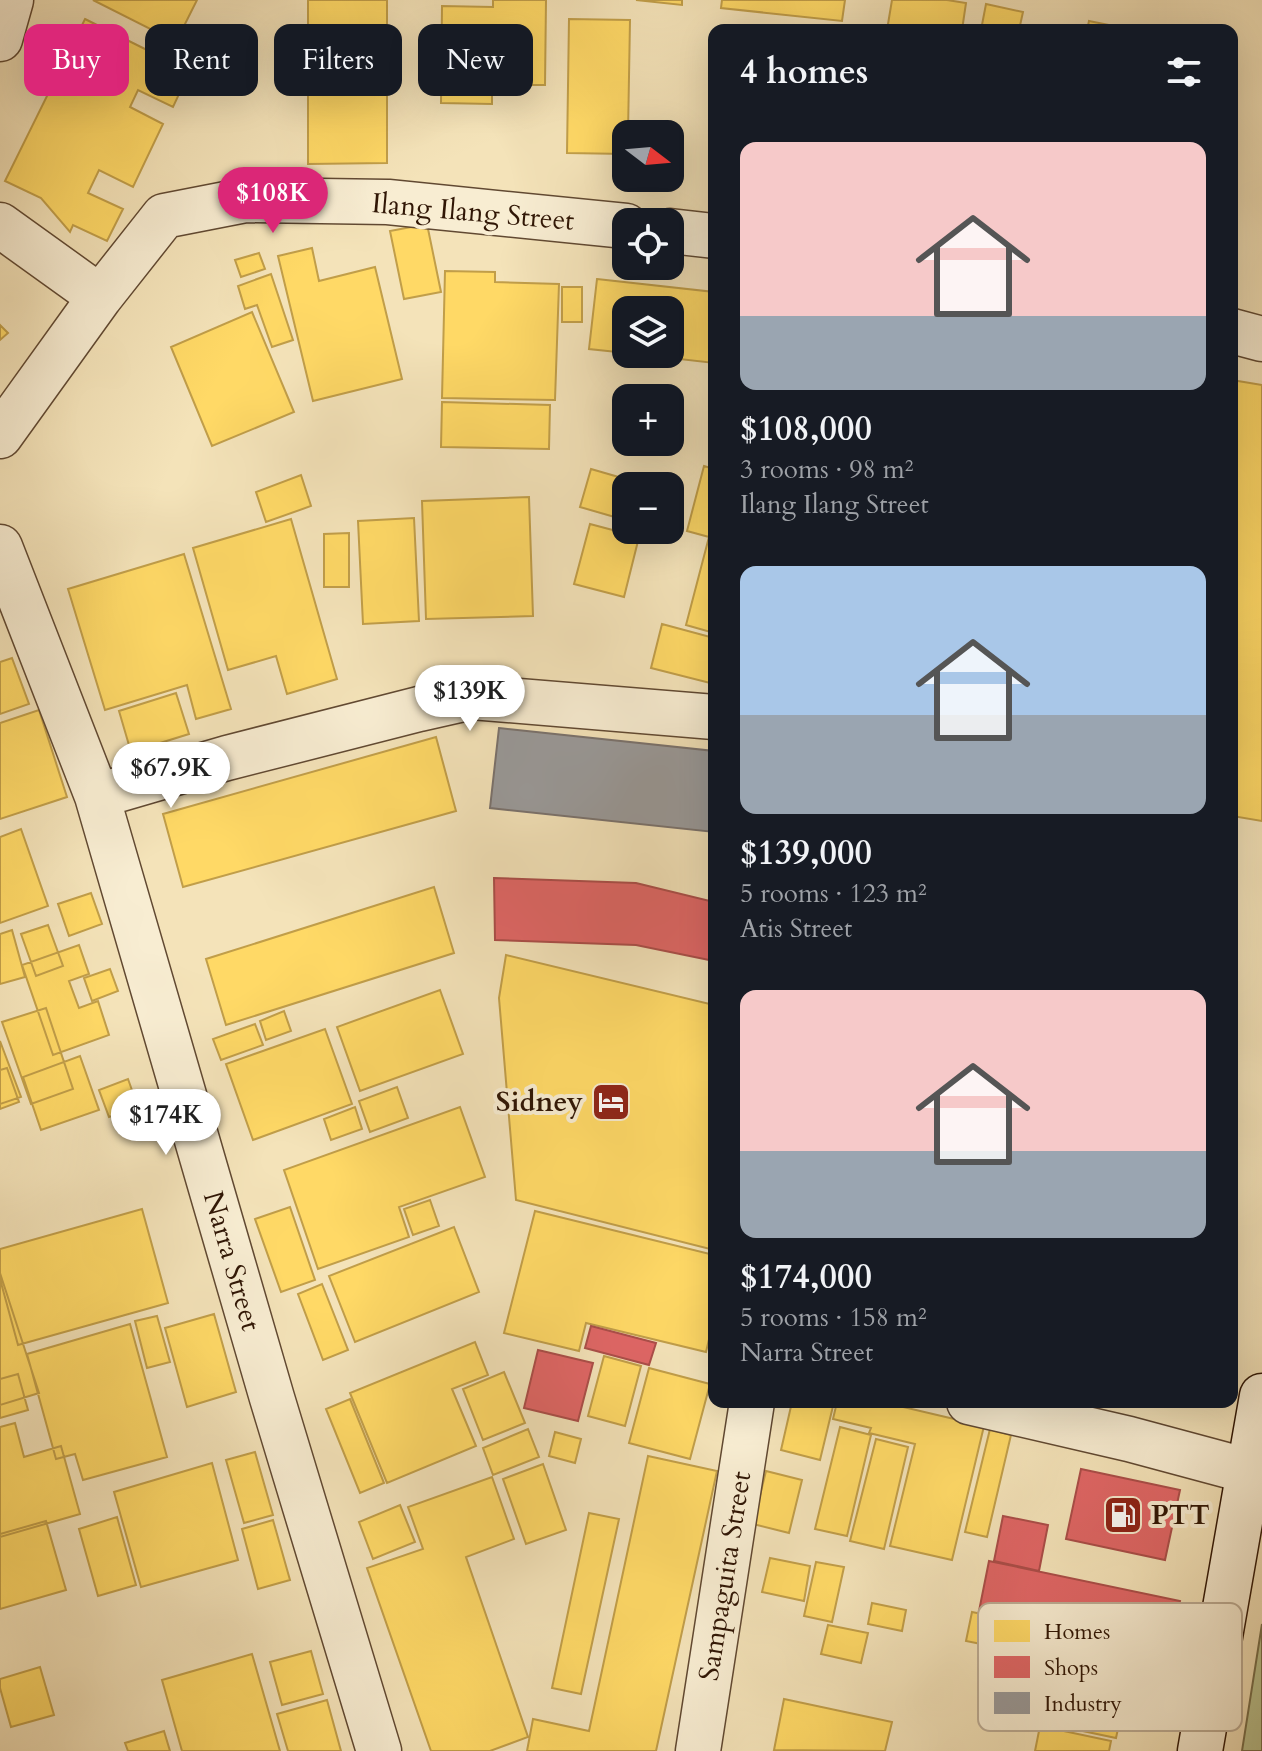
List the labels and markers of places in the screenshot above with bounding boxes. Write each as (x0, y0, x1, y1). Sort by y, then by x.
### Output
pin: $108K (217, 167, 329, 235)
pin: $139K (414, 665, 526, 733)
pin: $67.9K (106, 742, 236, 810)
hotel icon: Sidney (590, 1081, 632, 1123)
place label: Sidney (496, 1083, 583, 1121)
pin: $174K (110, 1089, 222, 1157)
fuel station icon: PTT (1102, 1494, 1144, 1536)
place label: PTT (1151, 1496, 1210, 1534)

